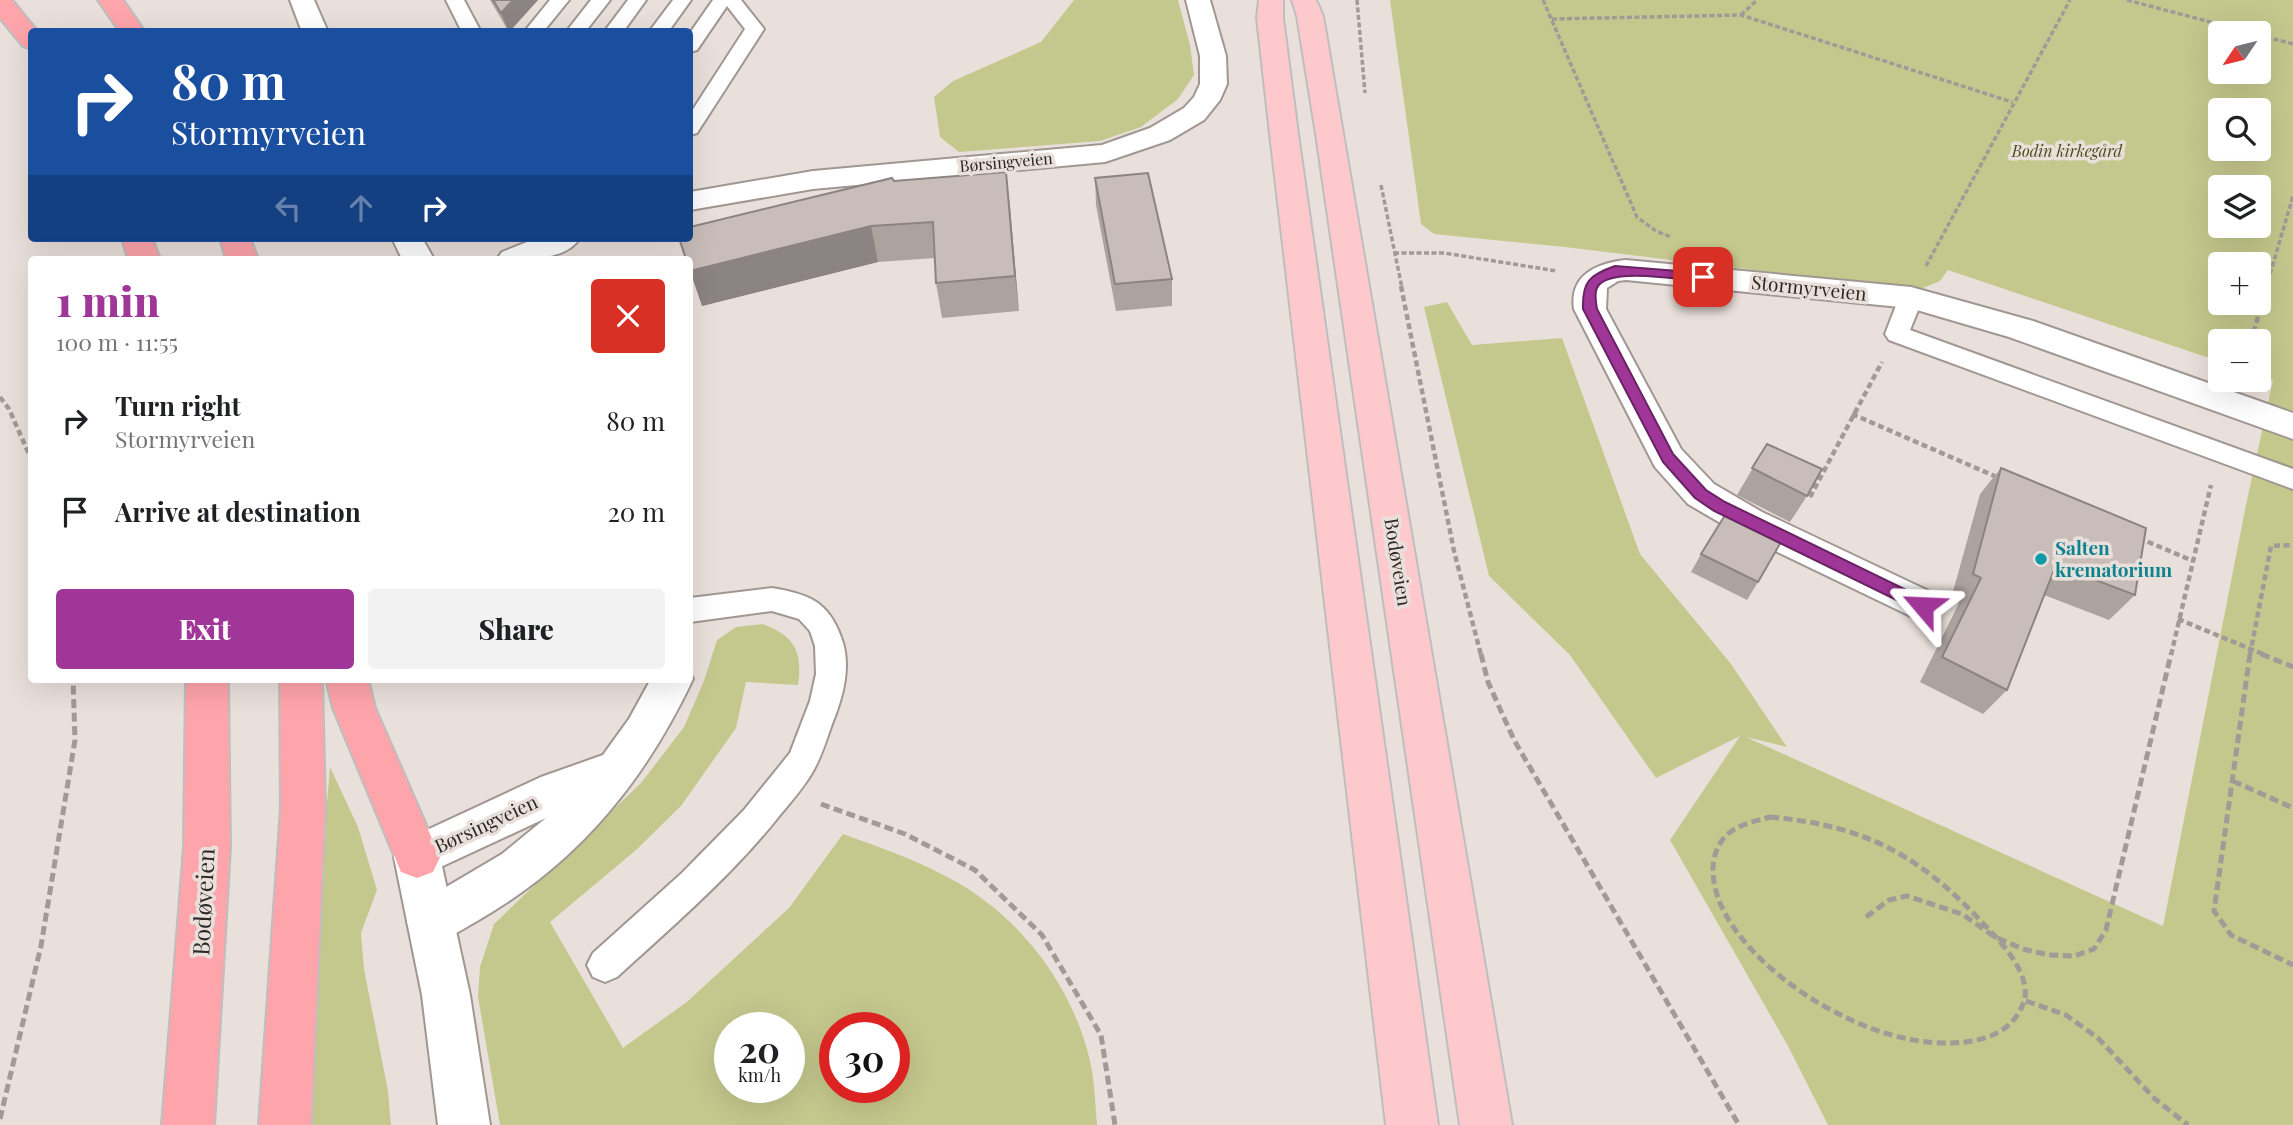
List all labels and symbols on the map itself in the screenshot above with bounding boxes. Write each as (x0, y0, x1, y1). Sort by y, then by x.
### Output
north arrow (2208, 21, 2272, 84)
park label: Bodin kirkegård (2011, 140, 2124, 161)
street label: Børsingveien (958, 147, 1054, 176)
pin (1673, 247, 1733, 307)
street label: Stormyrveien (1750, 268, 1869, 306)
street label: Bodøveien (1379, 516, 1419, 608)
place label: Salten krematorium (2055, 534, 2172, 582)
marker: Salten krematorium (2033, 551, 2049, 567)
position arrow (1886, 569, 1960, 643)
street label: Børsingveien (430, 788, 542, 858)
street label: Bodøveien (184, 847, 221, 956)
speed limit sign: 30 (819, 1012, 910, 1103)

